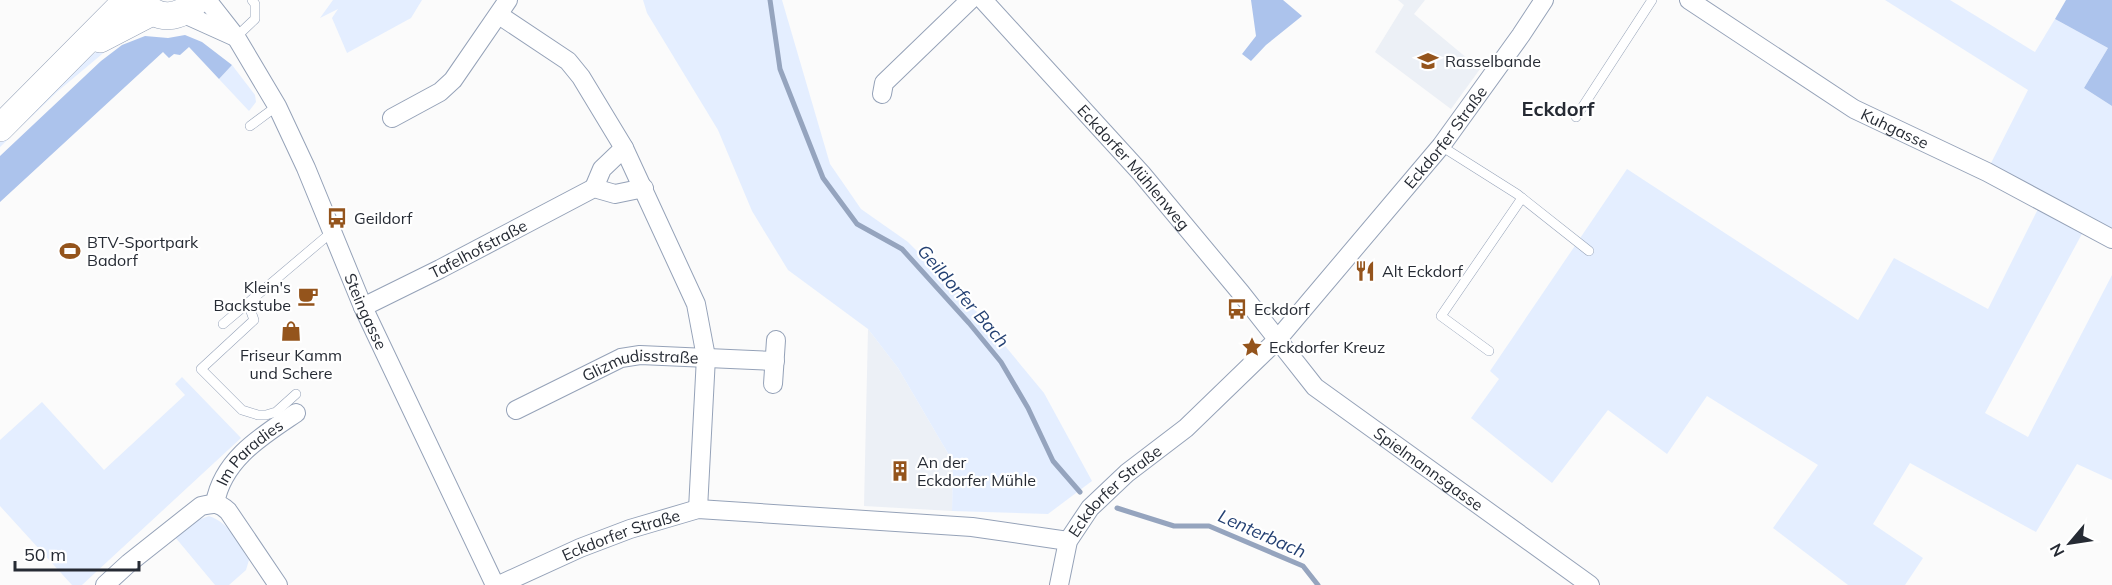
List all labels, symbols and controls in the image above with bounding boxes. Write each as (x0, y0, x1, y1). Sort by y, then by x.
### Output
school or university icon: Rasselbande (1416, 49, 1440, 73)
place label: Rasselbande (1445, 51, 1541, 71)
street label: Eckdorfer Straße (1400, 82, 1491, 192)
district label: Eckdorf (1522, 96, 1595, 121)
street label: Eckdorfer Mühlenweg (1073, 100, 1194, 234)
street label: Kuhgasse (1858, 104, 1932, 153)
bus stop icon: Geildorf (325, 206, 349, 230)
place label: Geildorf (354, 208, 413, 228)
street label: Tafelhofstraße (426, 215, 530, 283)
place label: BTV-Sportpark Badorf (87, 232, 199, 270)
sports icon: BTV-Sportpark Badorf (58, 239, 82, 263)
water label: Geildorfer Bach (912, 239, 1014, 352)
restaurant icon: Alt Eckdorf (1353, 259, 1377, 283)
place label: Alt Eckdorf (1382, 261, 1464, 281)
street label: Steingasse (340, 270, 392, 353)
place label: Klein's Backstube (214, 277, 291, 315)
cafe icon: Klein's Backstube (296, 284, 320, 308)
bus stop icon: Eckdorf (1225, 297, 1249, 321)
place label: Eckdorf (1254, 299, 1310, 319)
shop icon: Friseur Kamm und Schere (279, 319, 303, 343)
place icon: Eckdorfer Kreuz (1240, 335, 1264, 359)
place label: Eckdorfer Kreuz (1269, 337, 1385, 357)
place label: Friseur Kamm und Schere (240, 345, 342, 383)
street label: Glizmudisstraße (579, 345, 699, 386)
street label: Im Paradies (211, 415, 287, 489)
street label: Spielmannsgasse (1370, 423, 1487, 515)
street label: Eckdorfer Straße (1064, 440, 1165, 541)
place label: An der Eckdorfer Mühle (917, 452, 1036, 490)
building icon: An der Eckdorfer Mühle (888, 459, 912, 483)
water label: Lenterbach (1215, 504, 1310, 563)
street label: Eckdorfer Straße (559, 505, 682, 565)
north arrow (2040, 513, 2100, 573)
scale bar (15, 534, 140, 572)
text: N (2045, 540, 2069, 560)
text: 50 m (24, 543, 66, 566)

